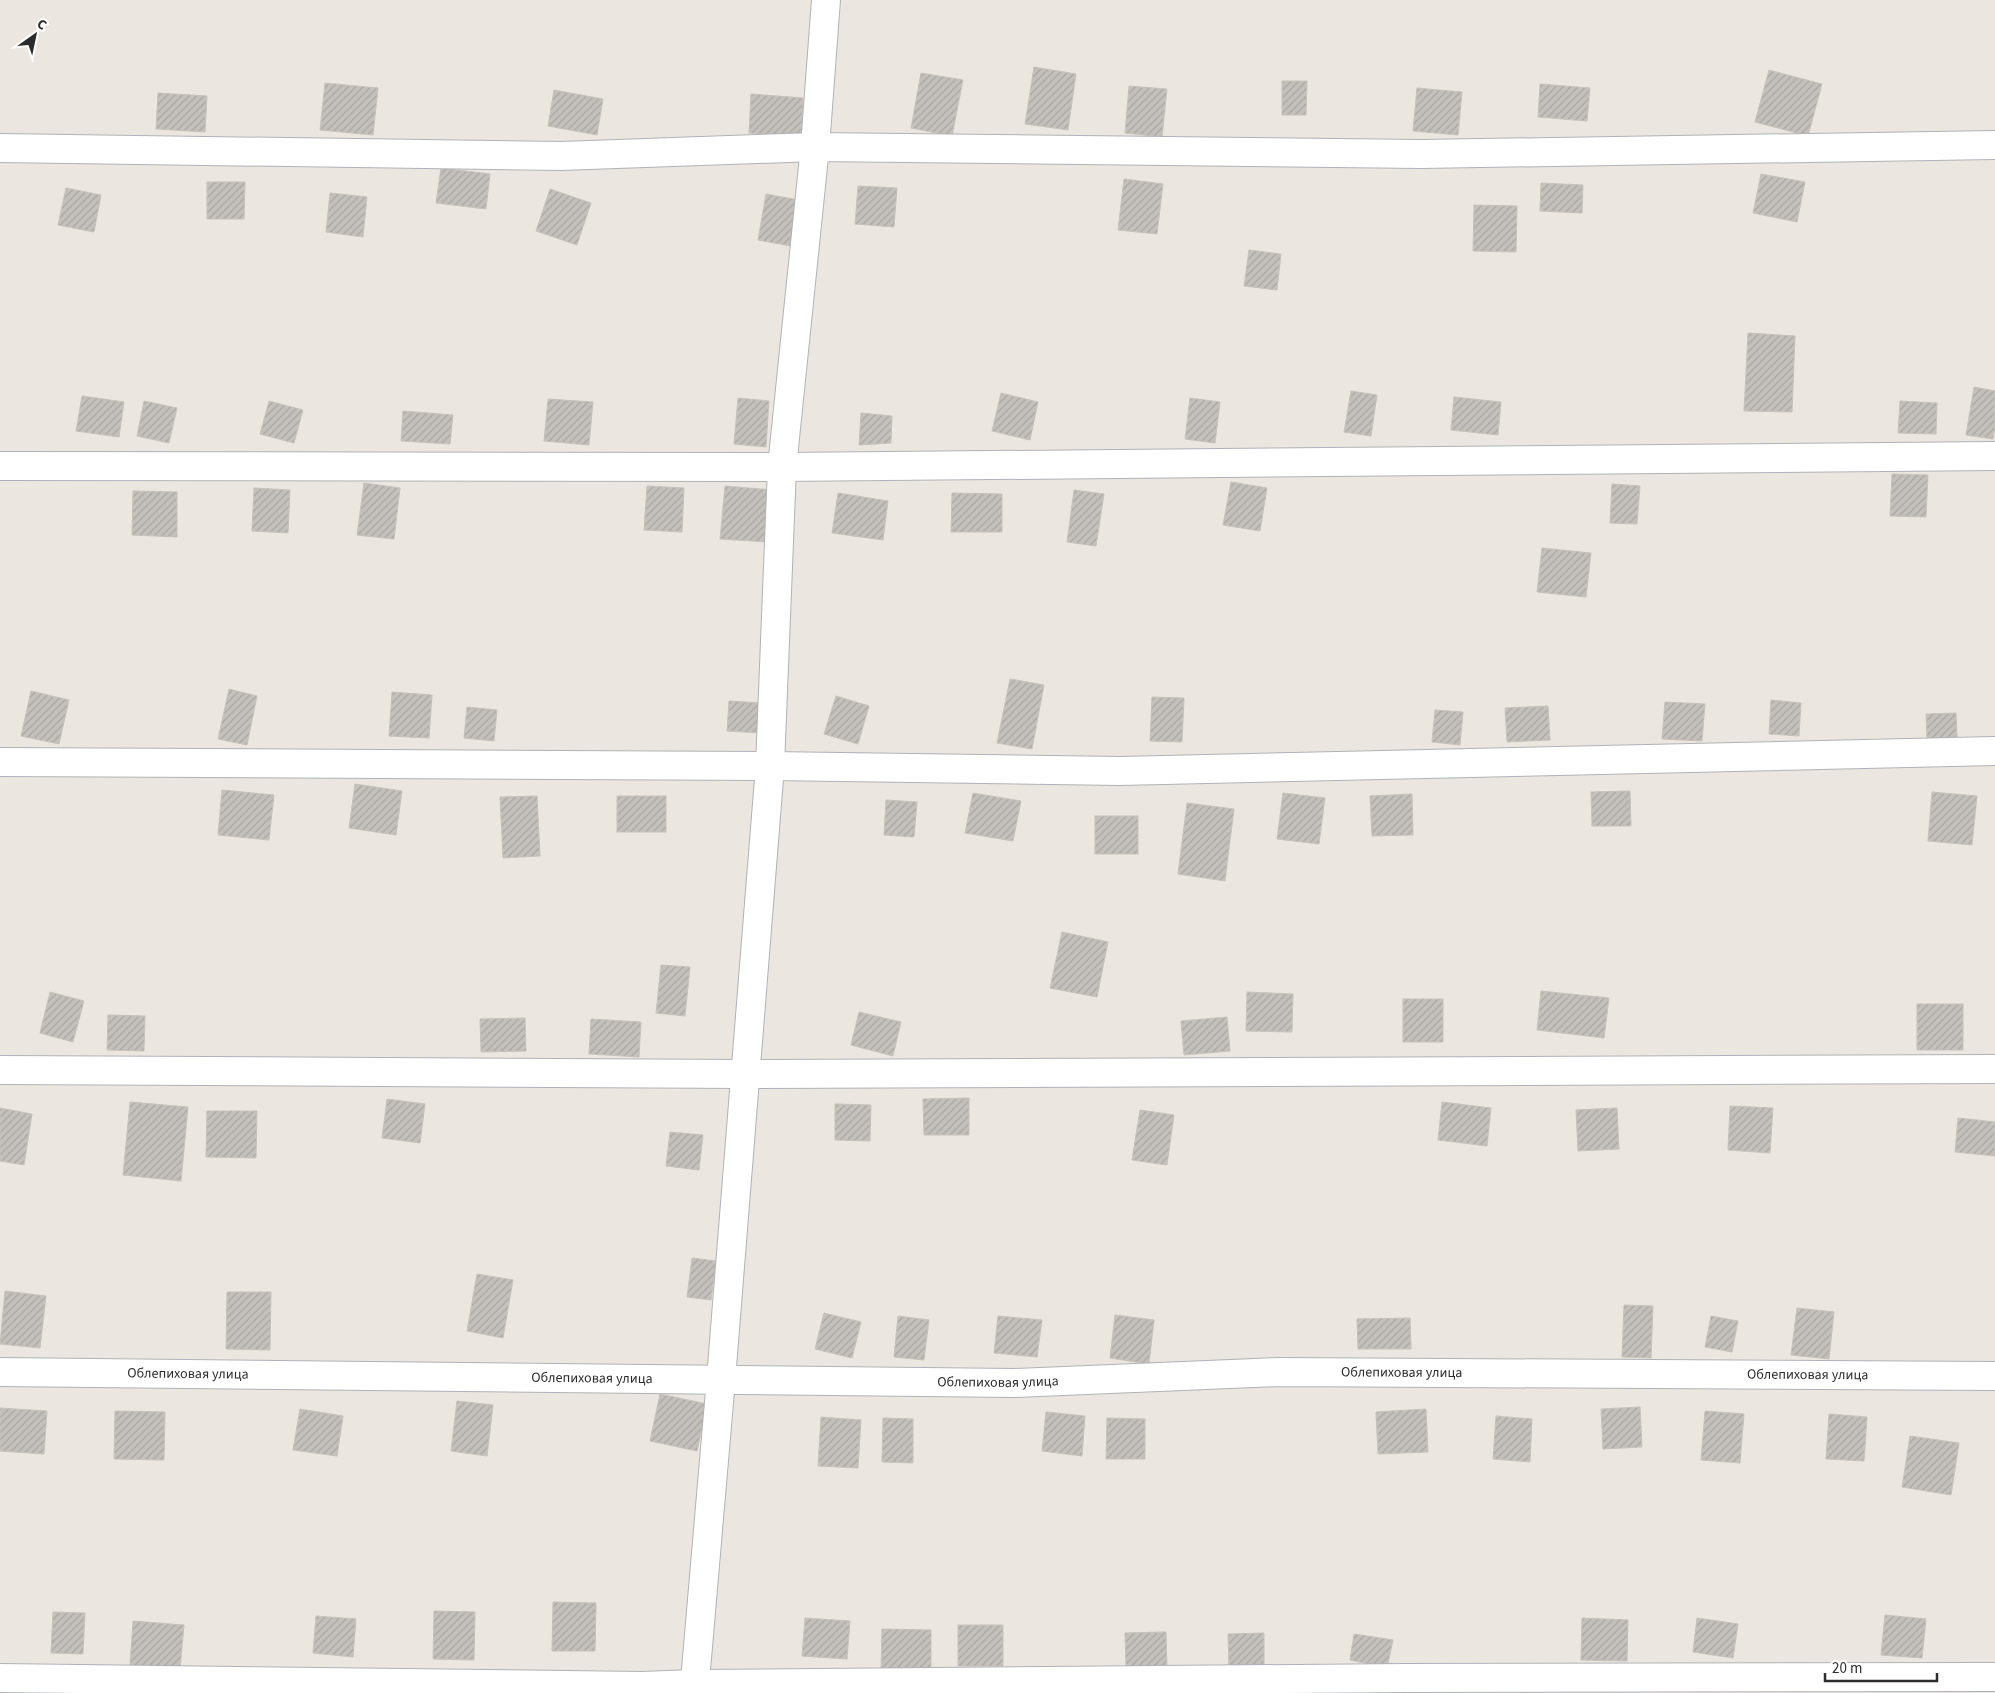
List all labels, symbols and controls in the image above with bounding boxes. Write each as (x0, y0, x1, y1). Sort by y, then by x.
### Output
north arrow (10, 10, 60, 60)
text: С (33, 14, 50, 36)
street label: Облепиховая улица (1341, 1362, 1462, 1383)
street label: Облепиховая улица (127, 1363, 249, 1385)
street label: Облепиховая улица (1747, 1365, 1868, 1385)
street label: Облепиховая улица (531, 1368, 653, 1389)
street label: Облепиховая улица (937, 1371, 1059, 1393)
scale bar (1825, 1650, 1938, 1682)
text: 20 m (1832, 1658, 1862, 1679)

